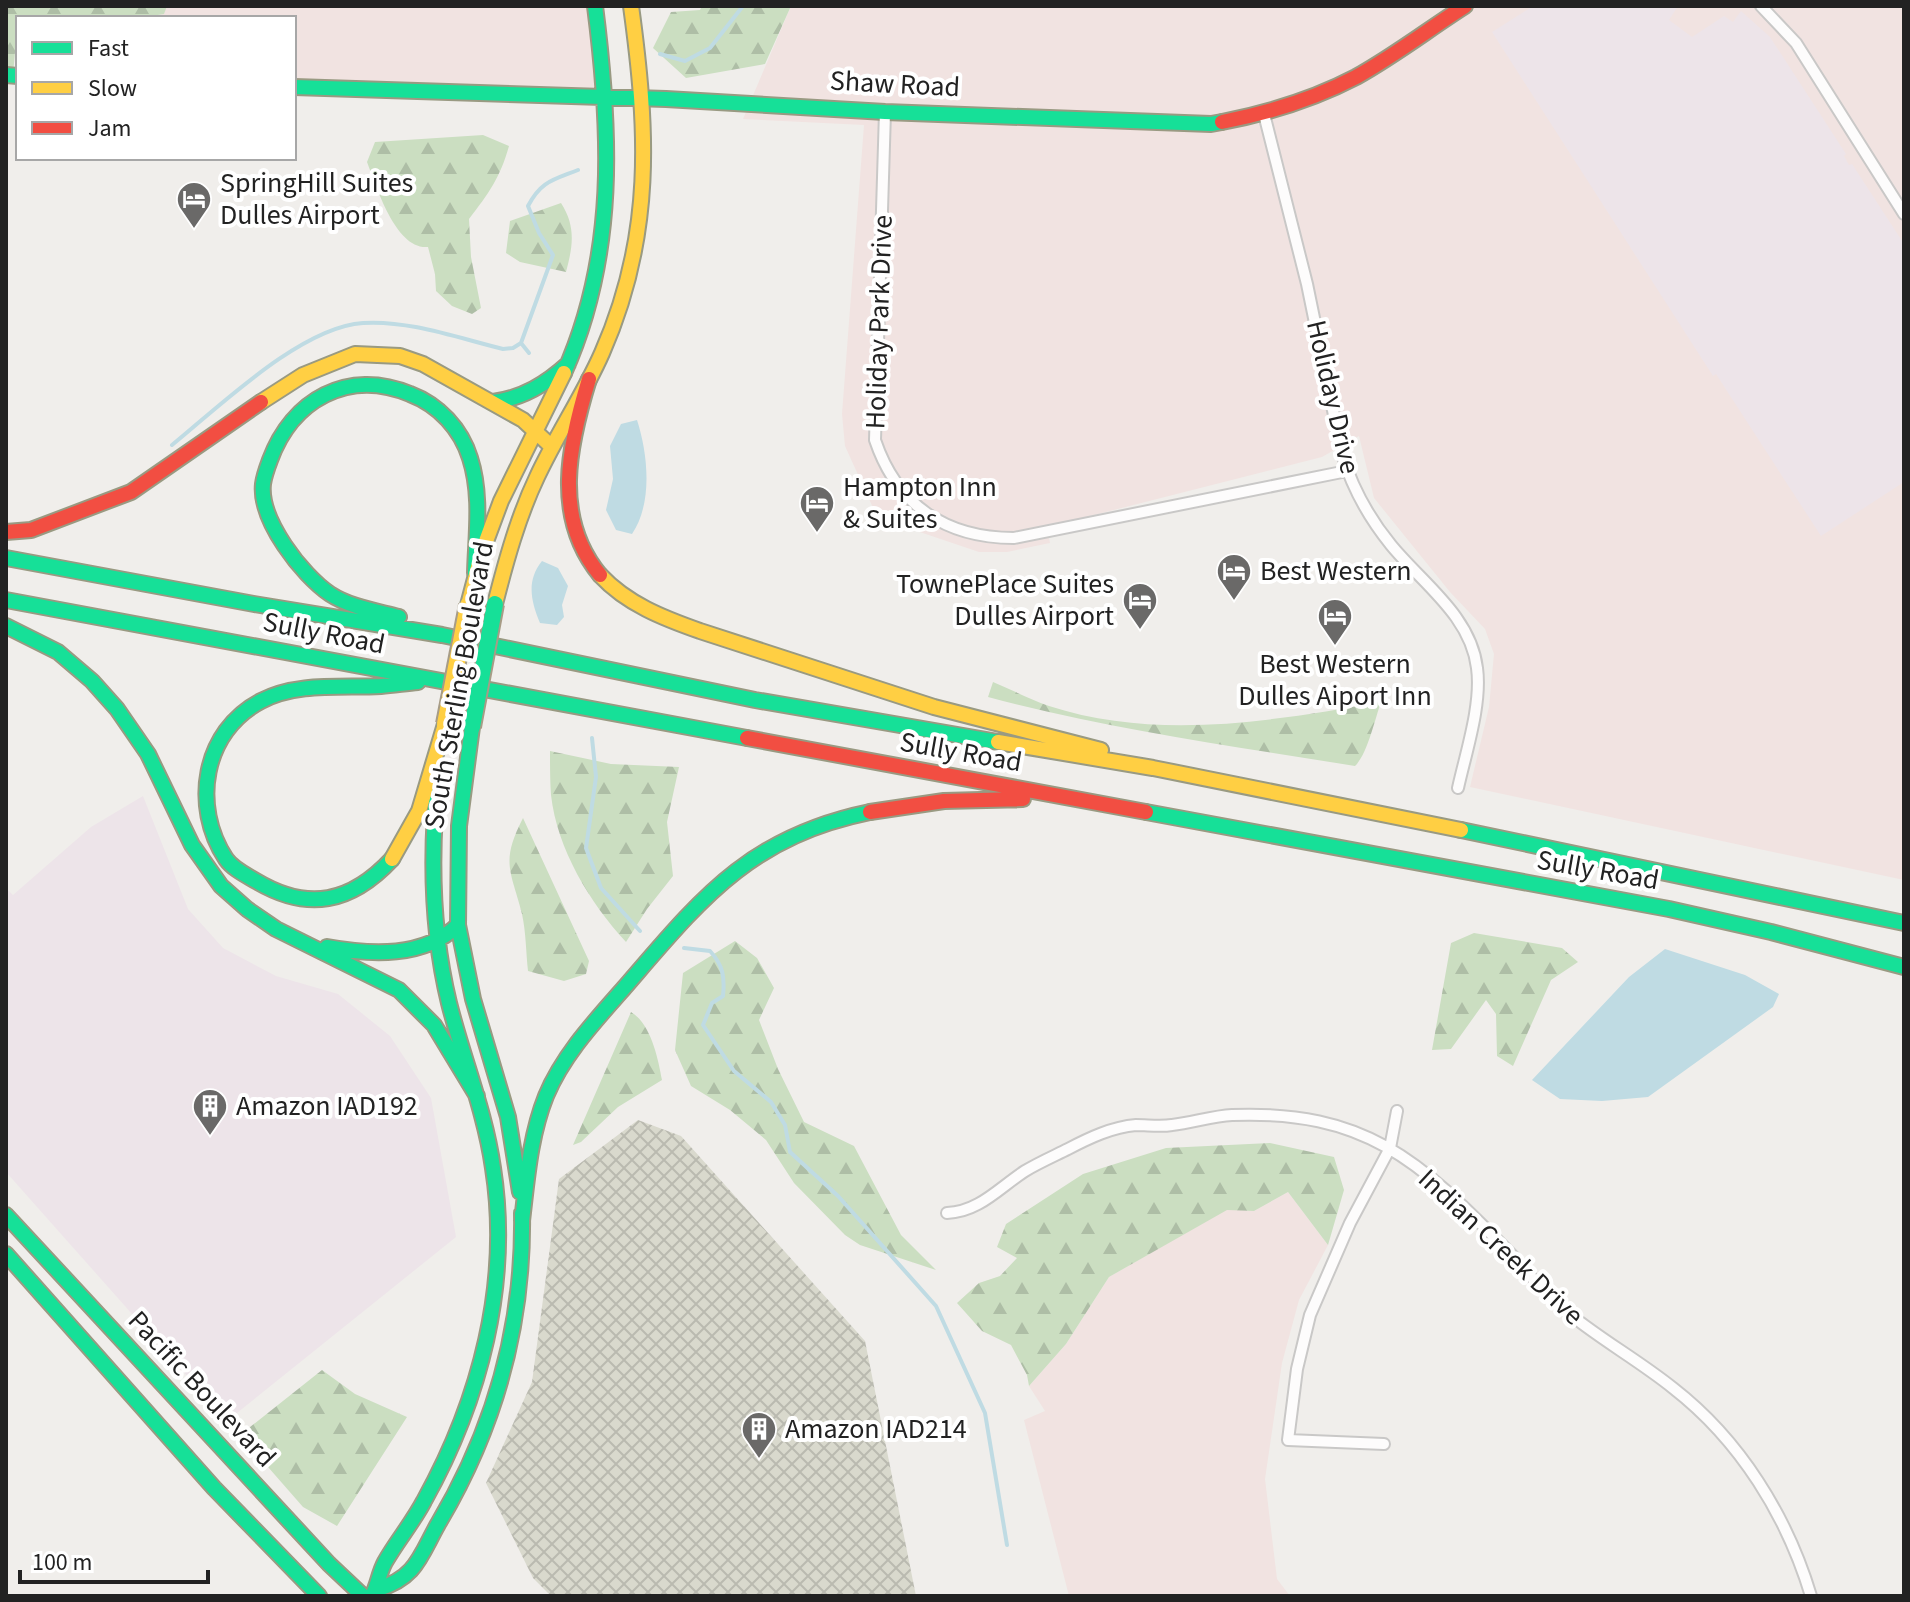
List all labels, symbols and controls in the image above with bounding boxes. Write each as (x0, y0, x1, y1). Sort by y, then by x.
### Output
legend (16, 16, 296, 160)
text: Fast (88, 31, 129, 66)
street label: Shaw Road (829, 61, 961, 107)
text: Slow (88, 71, 137, 106)
text: Jam (88, 111, 132, 146)
place label: SpringHill Suites Dulles Airport (220, 163, 413, 235)
hotel icon: SpringHill Suites Dulles Airport (175, 180, 213, 230)
street label: Holiday Park Drive (855, 214, 903, 430)
street label: Holiday Drive (1296, 316, 1370, 478)
place label: Hampton Inn & Suites (843, 467, 997, 539)
hotel icon: Hampton Inn & Suites (798, 484, 836, 534)
street label: South Sterling Boulevard (414, 538, 504, 832)
place label: Best Western (1260, 551, 1412, 591)
hotel icon: Best Western (1215, 552, 1253, 602)
place label: TownePlace Suites Dulles Airport (896, 564, 1115, 636)
hotel icon: TownePlace Suites Dulles Airport (1121, 581, 1159, 631)
hotel icon: Best Western Dulles Aiport Inn (1316, 597, 1354, 647)
street label: Sully Road (260, 602, 388, 664)
place label: Best Western Dulles Aiport Inn (1238, 644, 1432, 716)
street label: Sully Road (897, 722, 1025, 782)
street label: Sully Road (1534, 840, 1662, 900)
place label: Amazon IAD192 (236, 1086, 418, 1126)
building icon: Amazon IAD192 (191, 1087, 229, 1137)
street label: Indian Creek Drive (1409, 1160, 1593, 1334)
street label: Pacific Boulevard (119, 1302, 285, 1476)
place label: Amazon IAD214 (785, 1409, 967, 1449)
building icon: Amazon IAD214 (740, 1410, 778, 1460)
scale bar (20, 1534, 208, 1584)
text: 100 m (32, 1545, 92, 1580)

